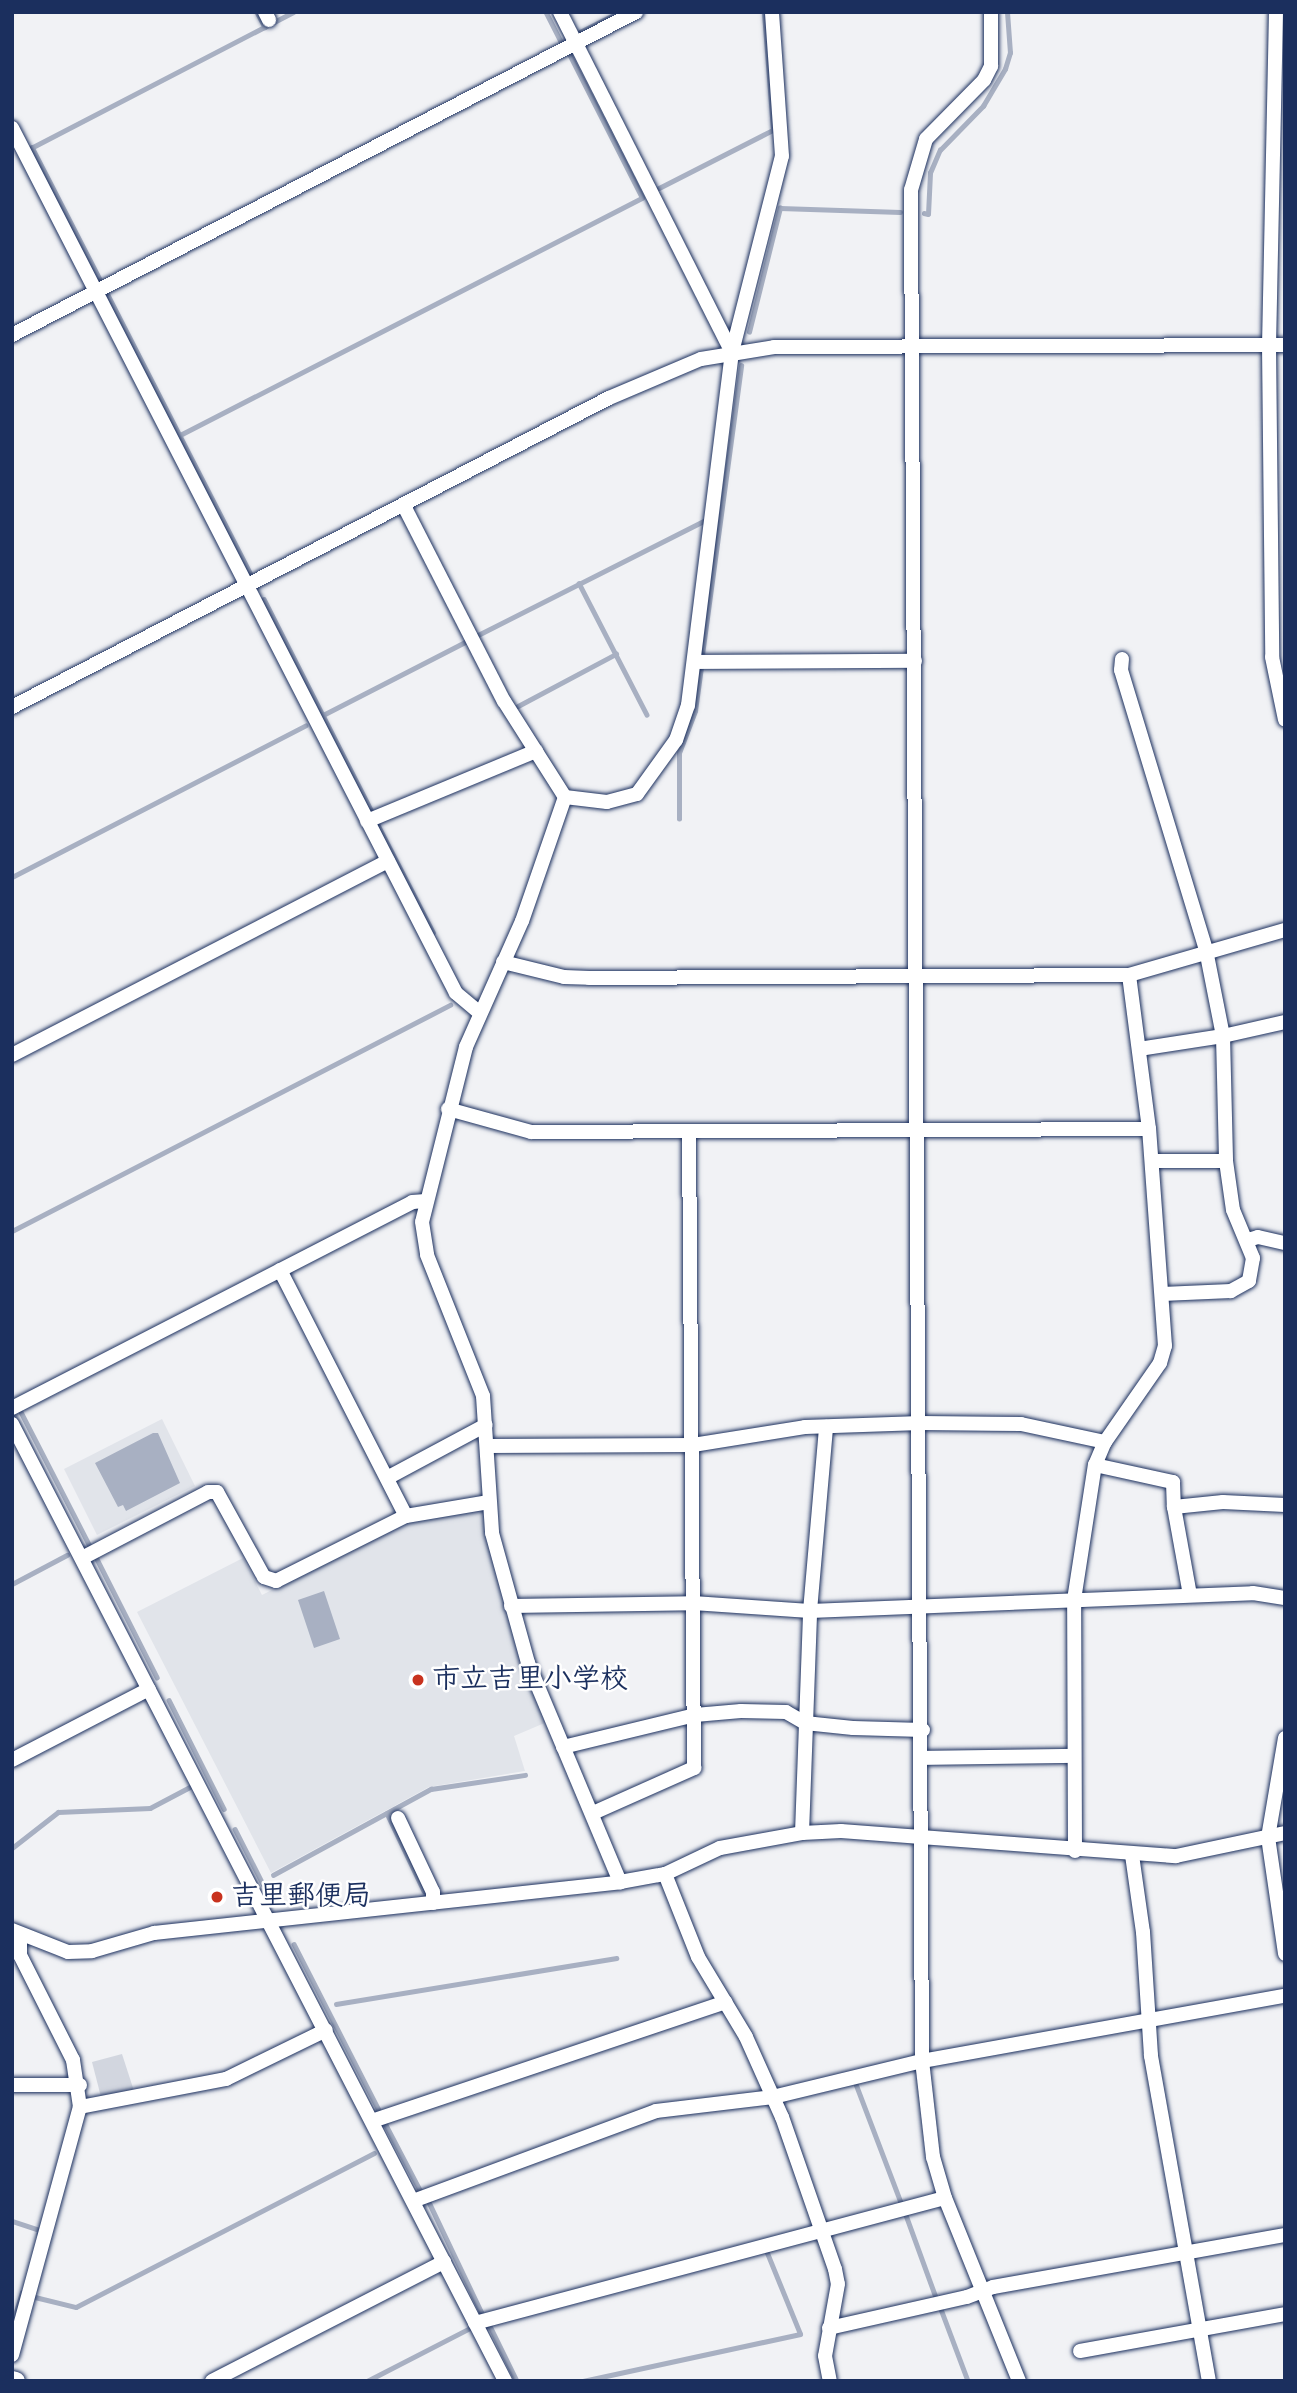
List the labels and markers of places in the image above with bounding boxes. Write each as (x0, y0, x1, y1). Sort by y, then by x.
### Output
place label: 市立吉里小学校 (432, 1663, 628, 1697)
marker: 市立吉里小学校 (410, 1672, 426, 1688)
place label: 吉里郵便局 (231, 1880, 371, 1914)
marker: 吉里郵便局 (209, 1889, 225, 1905)

